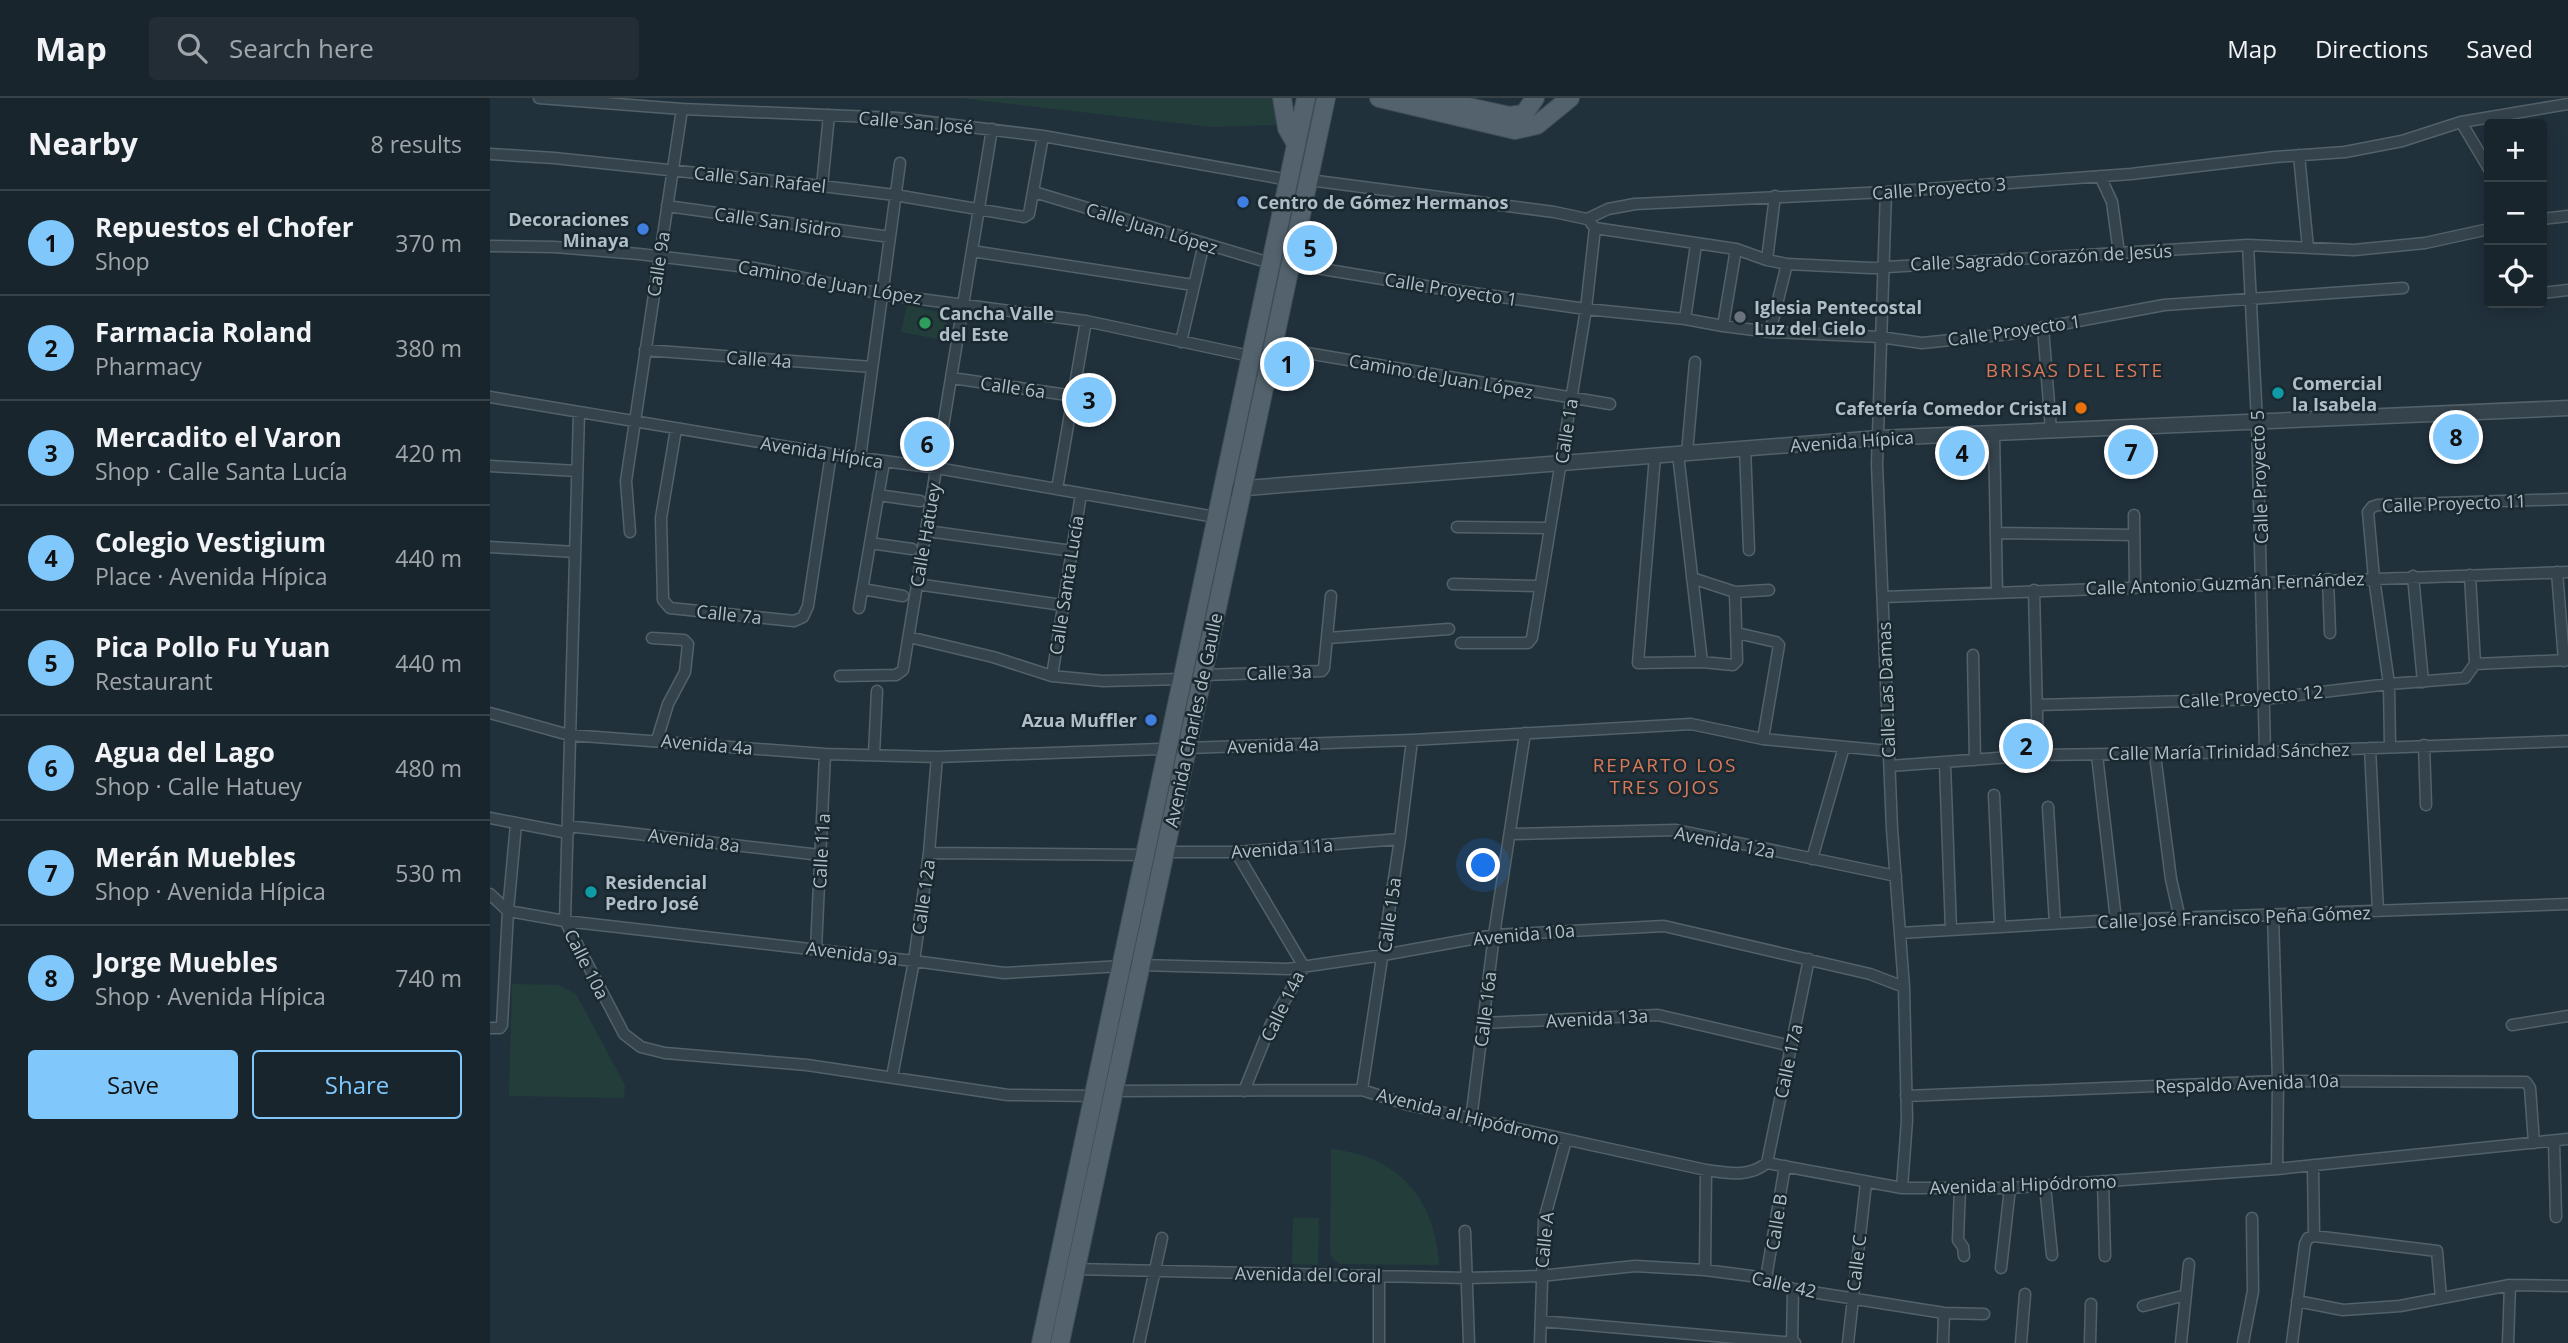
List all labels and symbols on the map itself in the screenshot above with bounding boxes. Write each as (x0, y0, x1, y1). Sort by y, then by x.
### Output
street label: Calle San José (858, 105, 974, 139)
street label: Calle San Rafael (693, 160, 827, 198)
street label: Calle Proyecto 3 (1871, 171, 2007, 205)
place label: Centro de Gómez Hermanos (1257, 190, 1508, 214)
marker: Centro de Gómez Hermanos (1235, 194, 1251, 210)
street label: Calle Juan López (1083, 197, 1221, 259)
street label: Calle San Isidro (713, 201, 843, 243)
place label: Decoraciones Minaya (508, 207, 629, 252)
marker: Decoraciones Minaya (635, 221, 651, 237)
pin: 5 (1287, 222, 1333, 274)
street label: Calle 9a (641, 230, 675, 298)
street label: Calle Sagrado Corazón de Jesús (1909, 238, 2173, 276)
street label: Camino de Juan López (736, 254, 924, 310)
street label: Calle Proyecto 1 (1383, 267, 1519, 311)
place label: Iglesia Pentecostal Luz del Cielo (1754, 295, 1922, 340)
place label: Cancha Valle del Este (939, 301, 1054, 346)
marker: Iglesia Pentecostal Luz del Cielo (1732, 309, 1748, 325)
street label: Calle Proyecto 1 (1946, 309, 2082, 351)
marker: Cancha Valle del Este (917, 315, 933, 331)
pin: 1 (1264, 338, 1310, 390)
street label: Calle 4a (725, 345, 793, 373)
street label: Camino de Juan López (1347, 348, 1535, 404)
district label: BRISAS DEL ESTE (1986, 357, 2164, 383)
street label: Calle 6a (979, 371, 1047, 403)
place label: Comercial la Isabela (2292, 371, 2382, 416)
pin: 3 (1066, 374, 1112, 426)
marker: Comercial la Isabela (2270, 385, 2286, 401)
place label: Cafetería Comedor Cristal (1835, 396, 2067, 420)
street label: Calle 1a (1549, 397, 1583, 465)
marker: Cafetería Comedor Cristal (2073, 400, 2089, 416)
street label: Calle Proyecto 5 (2245, 410, 2273, 544)
pin: 8 (2433, 411, 2479, 463)
pin: 6 (904, 418, 950, 470)
street label: Avenida Hípica (1789, 425, 1915, 457)
pin: 7 (2108, 426, 2154, 478)
pin: 4 (1939, 427, 1985, 479)
street label: Avenida Hípica (759, 430, 885, 474)
street label: Calle Hatuey (904, 480, 946, 589)
street label: Calle Proyecto 11 (2381, 488, 2527, 518)
street label: Calle Santa Lucía (1043, 514, 1089, 656)
street label: Calle Antonio Guzmán Fernández (2085, 566, 2365, 600)
street label: Calle 7a (695, 599, 763, 629)
street label: Avenida Charles de Gaulle (1159, 611, 1227, 829)
street label: Calle Las Damas (1872, 622, 1900, 758)
street label: Calle 3a (1246, 659, 1312, 685)
street label: Calle Proyecto 12 (2178, 679, 2324, 713)
place label: Azua Muffler (1021, 708, 1137, 732)
marker: Azua Muffler (1143, 712, 1159, 728)
pin: 2 (2003, 720, 2049, 772)
street label: Avenida 4a (660, 728, 754, 760)
street label: Avenida 4a (1227, 731, 1319, 759)
street label: Calle María Trinidad Sánchez (2108, 737, 2350, 765)
district label: REPARTO LOS TRES OJOS (1593, 752, 1737, 800)
street label: Calle 11a (807, 813, 835, 889)
street label: Avenida 12a (1672, 820, 1778, 864)
street label: Avenida 8a (647, 822, 741, 858)
street label: Avenida 11a (1230, 832, 1334, 864)
your location (1466, 848, 1500, 882)
street label: Calle 12a (906, 858, 940, 936)
place label: Residencial Pedro José (605, 870, 707, 915)
street label: Calle 15a (1372, 876, 1406, 954)
marker: Residencial Pedro José (583, 884, 599, 900)
street label: Calle José Francisco Peña Gómez (2097, 900, 2371, 934)
street label: Avenida 10a (1472, 918, 1576, 950)
street label: Calle 10a (559, 925, 615, 1003)
street label: Avenida 9a (805, 935, 899, 971)
street label: Calle 14a (1255, 967, 1309, 1045)
street label: Calle 16a (1468, 970, 1502, 1048)
street label: Avenida 13a (1545, 1003, 1649, 1033)
street label: Calle 17a (1768, 1021, 1808, 1101)
street label: Respaldo Avenida 10a (2155, 1068, 2339, 1098)
street label: Avenida al Hipódromo (1374, 1082, 1562, 1150)
street label: Avenida al Hipódromo (1929, 1169, 2117, 1199)
street label: Calle B (1760, 1192, 1792, 1252)
street label: Calle A (1529, 1210, 1559, 1269)
street label: Calle C (1841, 1233, 1871, 1293)
street label: Avenida del Coral (1235, 1261, 1381, 1287)
street label: Calle 42 (1749, 1265, 1819, 1303)

